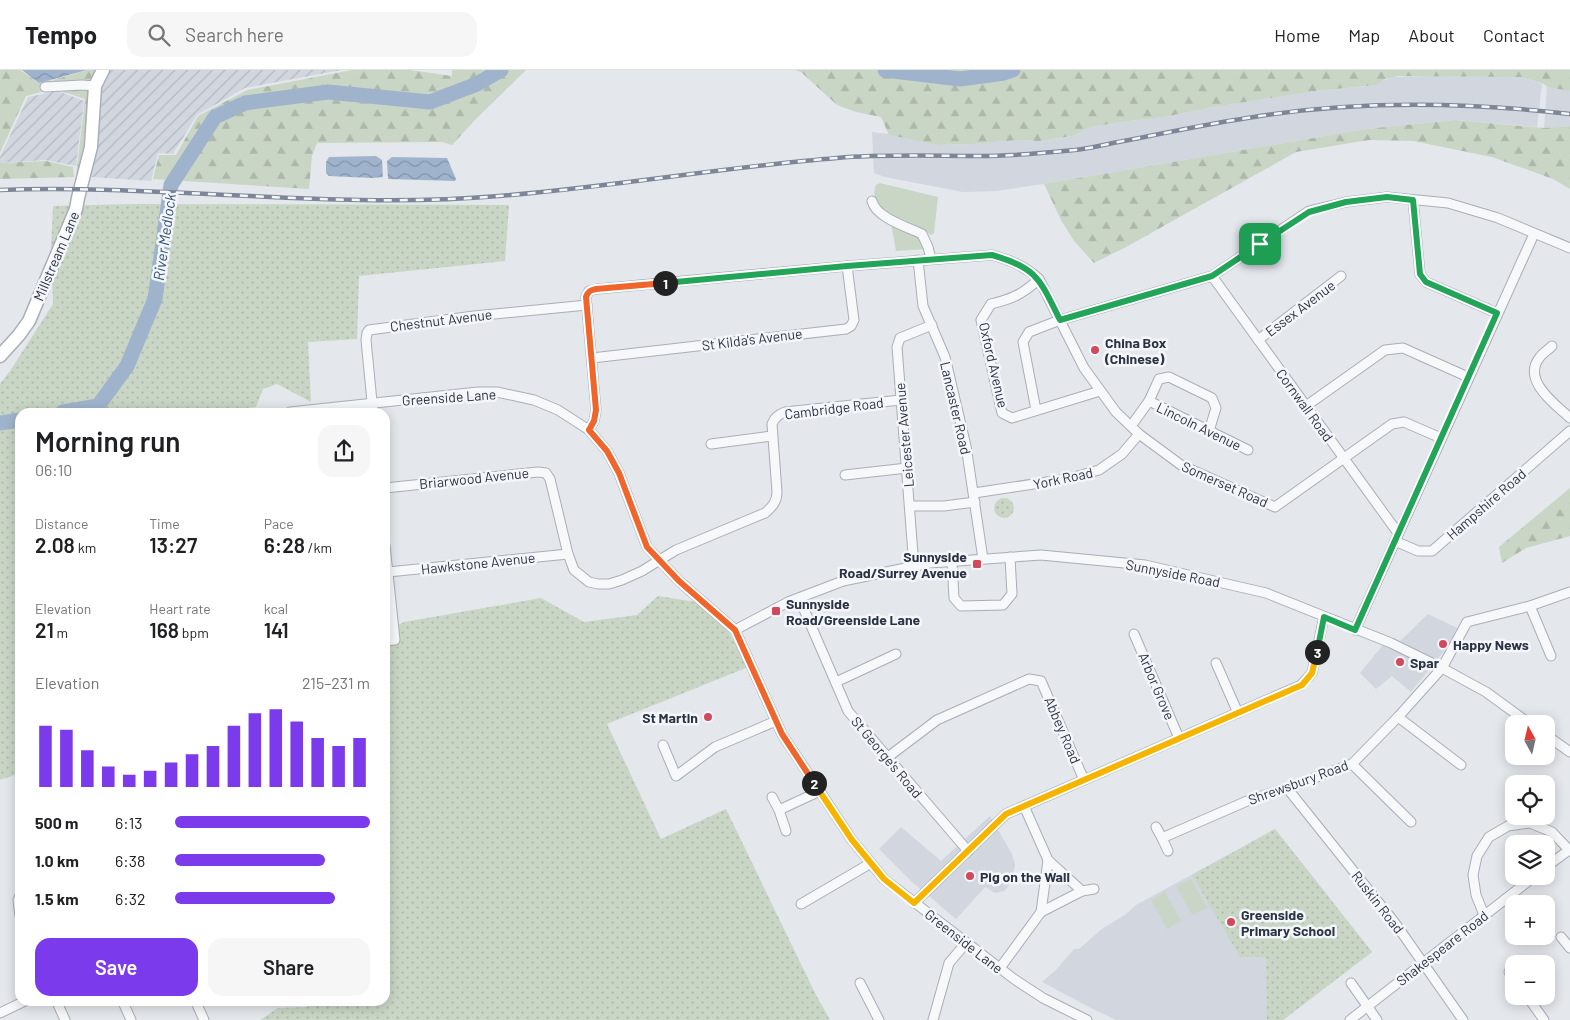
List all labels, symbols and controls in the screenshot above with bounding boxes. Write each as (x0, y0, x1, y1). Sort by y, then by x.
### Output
search box (127, 12, 477, 57)
text: Tempo (25, 20, 97, 49)
icon: search (145, 21, 173, 49)
text: Search here (185, 23, 284, 46)
text: Home (1274, 24, 1320, 46)
text: Map (1348, 24, 1380, 46)
text: About (1408, 24, 1455, 46)
text: Contact (1483, 24, 1545, 46)
water label: River Medlock (149, 192, 179, 282)
street label: Millstream Lane (29, 209, 83, 303)
pin (1239, 223, 1281, 265)
icon: arrive (1246, 230, 1274, 258)
pin: 1 (652, 270, 678, 296)
text: 1 (663, 275, 668, 292)
street label: Essex Avenue (1262, 276, 1338, 340)
street label: Chestnut Avenue (389, 305, 493, 335)
street label: Oxford Avenue (976, 321, 1012, 409)
street label: St Kilda's Avenue (701, 324, 803, 354)
place label: China Box (Chinese) (1104, 334, 1167, 367)
marker: China Box (Chinese) (1089, 344, 1101, 356)
street label: Lancaster Road (937, 360, 975, 456)
street label: Cornwall Road (1273, 365, 1337, 445)
street label: Leicester Avenue (891, 382, 917, 488)
street label: Greenside Lane (401, 385, 497, 409)
street label: Cambridge Road (783, 393, 885, 423)
street label: Lincoln Avenue (1154, 398, 1244, 454)
text: Morning run (35, 424, 181, 458)
button: share (318, 425, 370, 477)
street label: Somerset Road (1179, 457, 1271, 511)
text: 06:10 (35, 460, 72, 479)
street label: York Road (1032, 463, 1094, 493)
street label: Briarwood Avenue (418, 464, 530, 492)
street label: Hampshire Road (1443, 465, 1529, 543)
text: Distance (35, 515, 88, 532)
text: Time (149, 515, 180, 532)
text: Pace (264, 515, 294, 532)
text: 2.08 (35, 532, 75, 557)
text: 13:27 (149, 532, 197, 557)
text: 6:28 (264, 532, 305, 557)
text: km (75, 539, 96, 556)
text: /km (305, 539, 332, 556)
place label: Sunnyside Road/Surrey Avenue (839, 548, 967, 581)
street label: Hawkstone Avenue (420, 549, 536, 577)
street label: Sunnyside Road (1124, 556, 1222, 590)
marker: Sunnyside Road/Surrey Avenue (971, 558, 983, 570)
place label: Sunnyside Road/Greenside Lane (786, 595, 921, 628)
text: Elevation (35, 600, 91, 617)
text: Heart rate (149, 600, 211, 617)
text: kcal (264, 600, 288, 617)
marker: Sunnyside Road/Greenside Lane (770, 605, 782, 617)
text: 21 (35, 617, 54, 642)
text: 168 (149, 617, 179, 642)
text: 141 (264, 617, 289, 642)
text: m (54, 624, 68, 641)
text: bpm (179, 624, 209, 641)
place label: Happy News (1453, 636, 1529, 653)
marker: Happy News (1437, 638, 1449, 650)
pin: 3 (1304, 640, 1330, 664)
text: 3 (1314, 644, 1321, 661)
street label: Arbor Grove (1135, 650, 1179, 722)
place label: Spar (1410, 654, 1440, 671)
marker: Spar (1394, 656, 1406, 668)
text: Elevation (35, 673, 99, 692)
text: 215–231 m (302, 673, 370, 692)
street label: Abbey Road (1041, 694, 1085, 766)
place label: St Martin (642, 709, 698, 726)
marker: St Martin (702, 711, 714, 723)
street label: St George's Road (848, 713, 926, 801)
north arrow (1505, 715, 1555, 765)
map controls (1505, 715, 1555, 1005)
street label: Shrewsbury Road (1246, 756, 1350, 808)
pin: 2 (802, 770, 826, 796)
text: 2 (811, 775, 818, 792)
button: locate (1505, 775, 1555, 825)
text: 500 m (35, 813, 78, 832)
text: 6:13 (115, 813, 143, 832)
button: layers (1505, 835, 1555, 885)
text: 1.0 km (35, 851, 79, 870)
text: 6:38 (115, 851, 145, 870)
street label: Ruskin Road (1348, 867, 1408, 937)
place label: Pig on the Wall (980, 868, 1070, 885)
marker: Pig on the Wall (964, 870, 976, 882)
text: 1.5 km (35, 889, 79, 908)
text: 6:32 (115, 889, 145, 908)
button: + (1505, 895, 1555, 945)
street label: Greenside Lane (922, 905, 1006, 977)
place label: Greenside Primary School (1241, 906, 1335, 939)
street label: Shakespeare Road (1393, 907, 1491, 989)
marker: Greenside Primary School (1225, 916, 1237, 928)
button: Save (35, 938, 198, 996)
button: Share (208, 938, 370, 996)
button: − (1505, 955, 1555, 1005)

